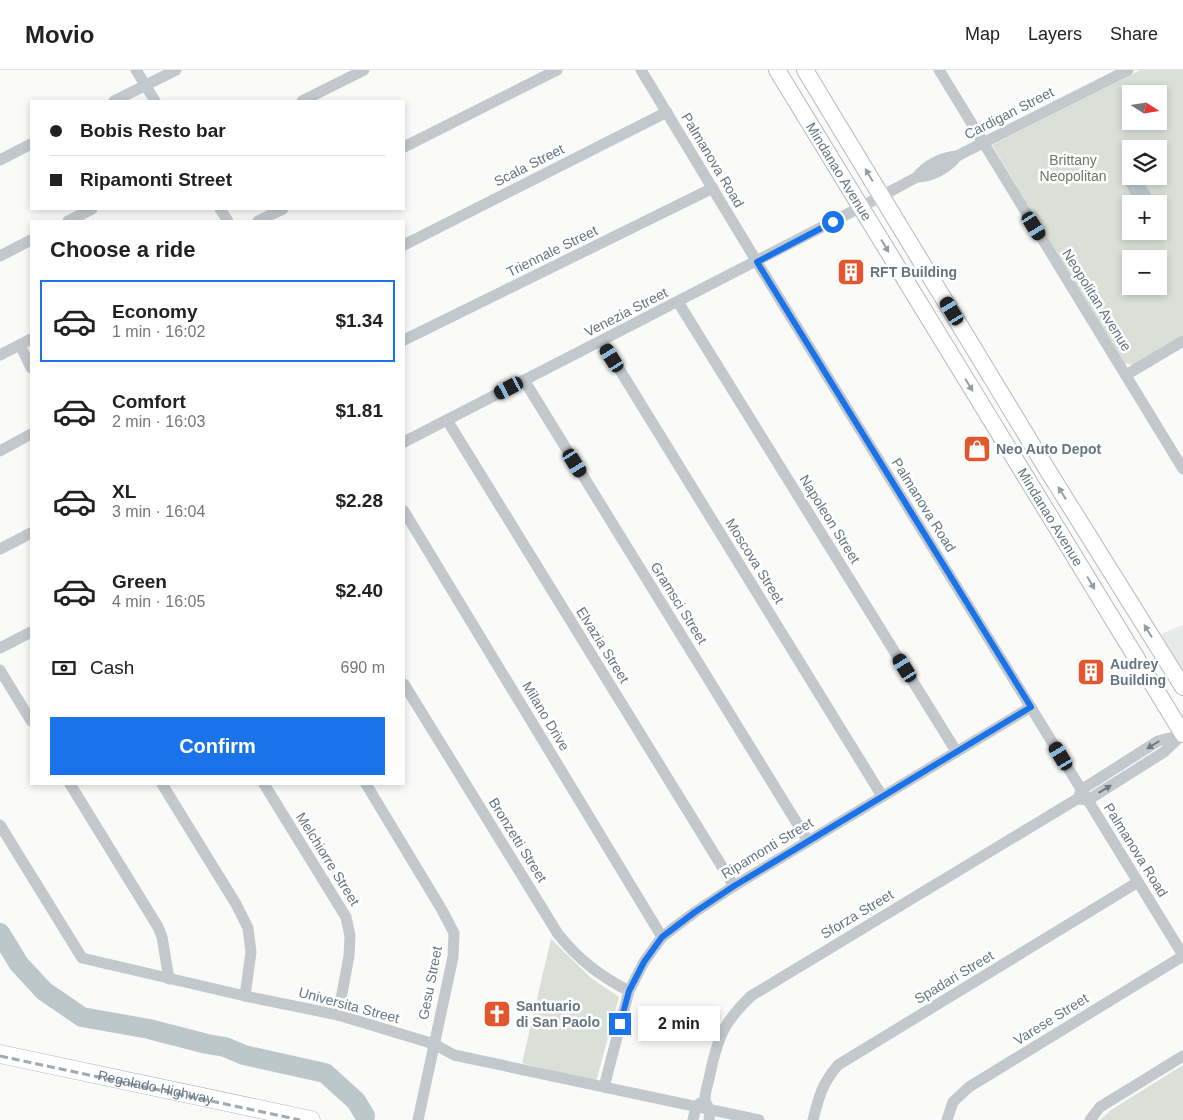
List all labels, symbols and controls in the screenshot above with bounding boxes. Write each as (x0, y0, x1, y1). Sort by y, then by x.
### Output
text: Movio (25, 21, 94, 48)
text: Map (965, 24, 1000, 44)
text: Layers (1028, 24, 1082, 44)
text: Share (1110, 24, 1158, 44)
street label: Cardigan Street (962, 84, 1056, 142)
north arrow (1122, 85, 1168, 130)
map controls (1122, 85, 1167, 295)
street label: Palmanova Road (678, 110, 748, 210)
text: Bobis Resto bar (80, 120, 226, 141)
street label: Mindanao Avenue (803, 120, 875, 224)
button: layers (1122, 140, 1167, 185)
street label: Scala Street (491, 141, 567, 189)
park label: Brittany Neopolitan (1040, 152, 1106, 184)
one-way arrow (865, 168, 874, 181)
text: Ripamonti Street (80, 169, 232, 190)
button: + (1122, 195, 1167, 240)
car (1019, 209, 1048, 243)
route start (822, 211, 844, 233)
street label: Triennale Street (504, 222, 600, 280)
text: Choose a ride (50, 237, 195, 262)
one-way arrow (880, 239, 889, 253)
street label: Neopolitan Avenue (1059, 246, 1135, 354)
button: − (1122, 250, 1167, 295)
building icon: RFT Building (836, 257, 866, 287)
place label: RFT Building (870, 264, 957, 280)
street label: Venezia Street (582, 284, 670, 340)
car (937, 294, 966, 328)
icon: car (52, 299, 97, 344)
text: Economy (112, 301, 198, 322)
text: $1.34 (335, 310, 383, 331)
text: 1 min · 16:02 (112, 323, 205, 340)
car (597, 341, 626, 375)
car (492, 375, 525, 401)
one-way arrow (965, 378, 974, 391)
icon: car (52, 389, 97, 434)
text: Comfort (112, 391, 186, 412)
text: $1.81 (335, 400, 383, 421)
text: 2 min · 16:03 (112, 413, 205, 430)
shop icon: Neo Auto Depot (962, 434, 992, 464)
place label: Neo Auto Depot (996, 441, 1102, 457)
car (560, 446, 589, 480)
street label: Palmanova Road (889, 455, 959, 555)
street label: Mindanao Avenue (1014, 465, 1086, 569)
street label: Napoleon Street (796, 472, 864, 566)
icon: car (52, 479, 97, 524)
text: XL (112, 481, 136, 502)
one-way arrow (1057, 487, 1067, 500)
text: $2.28 (335, 490, 383, 511)
text: 3 min · 16:04 (112, 503, 205, 520)
street label: Moscova Street (722, 516, 788, 607)
street label: Gramsci Street (647, 559, 711, 647)
icon: car (52, 569, 97, 614)
text: Green (112, 571, 167, 592)
one-way arrow (1086, 576, 1095, 590)
text: $2.40 (335, 580, 383, 601)
text: 4 min · 16:05 (112, 593, 205, 610)
street label: Elvazia Street (573, 604, 633, 686)
one-way arrow (1144, 624, 1153, 637)
car (890, 651, 919, 685)
icon: cash (50, 654, 78, 682)
place label: Audrey Building (1110, 656, 1166, 688)
text: Cash (90, 657, 134, 678)
building icon: Audrey Building (1076, 657, 1106, 687)
text: 690 m (341, 659, 385, 676)
street label: Milano Drive (519, 679, 573, 754)
button: Confirm (50, 717, 385, 775)
car (1046, 739, 1075, 773)
one-way arrow (1146, 740, 1159, 749)
one-way arrow (1099, 784, 1112, 793)
street label: Bronzetti Street (486, 795, 550, 885)
street label: Palmanova Road (1101, 800, 1171, 900)
street label: Melchiorre Street (293, 810, 363, 909)
street label: Ripamonti Street (718, 814, 816, 882)
street label: Sforza Street (818, 886, 896, 942)
street label: Gesu Street (415, 945, 445, 1021)
street label: Spadari Street (912, 947, 997, 1007)
street label: Universita Street (297, 984, 401, 1026)
street label: Varese Street (1011, 990, 1091, 1048)
place label: Santuario di San Paolo (516, 998, 600, 1030)
church icon: Santuario di San Paolo (482, 999, 512, 1029)
callout: 2 min (638, 1006, 720, 1042)
route end (609, 1013, 631, 1035)
text: 2 min (658, 1015, 700, 1032)
street label: Regalado Highway (96, 1067, 215, 1107)

